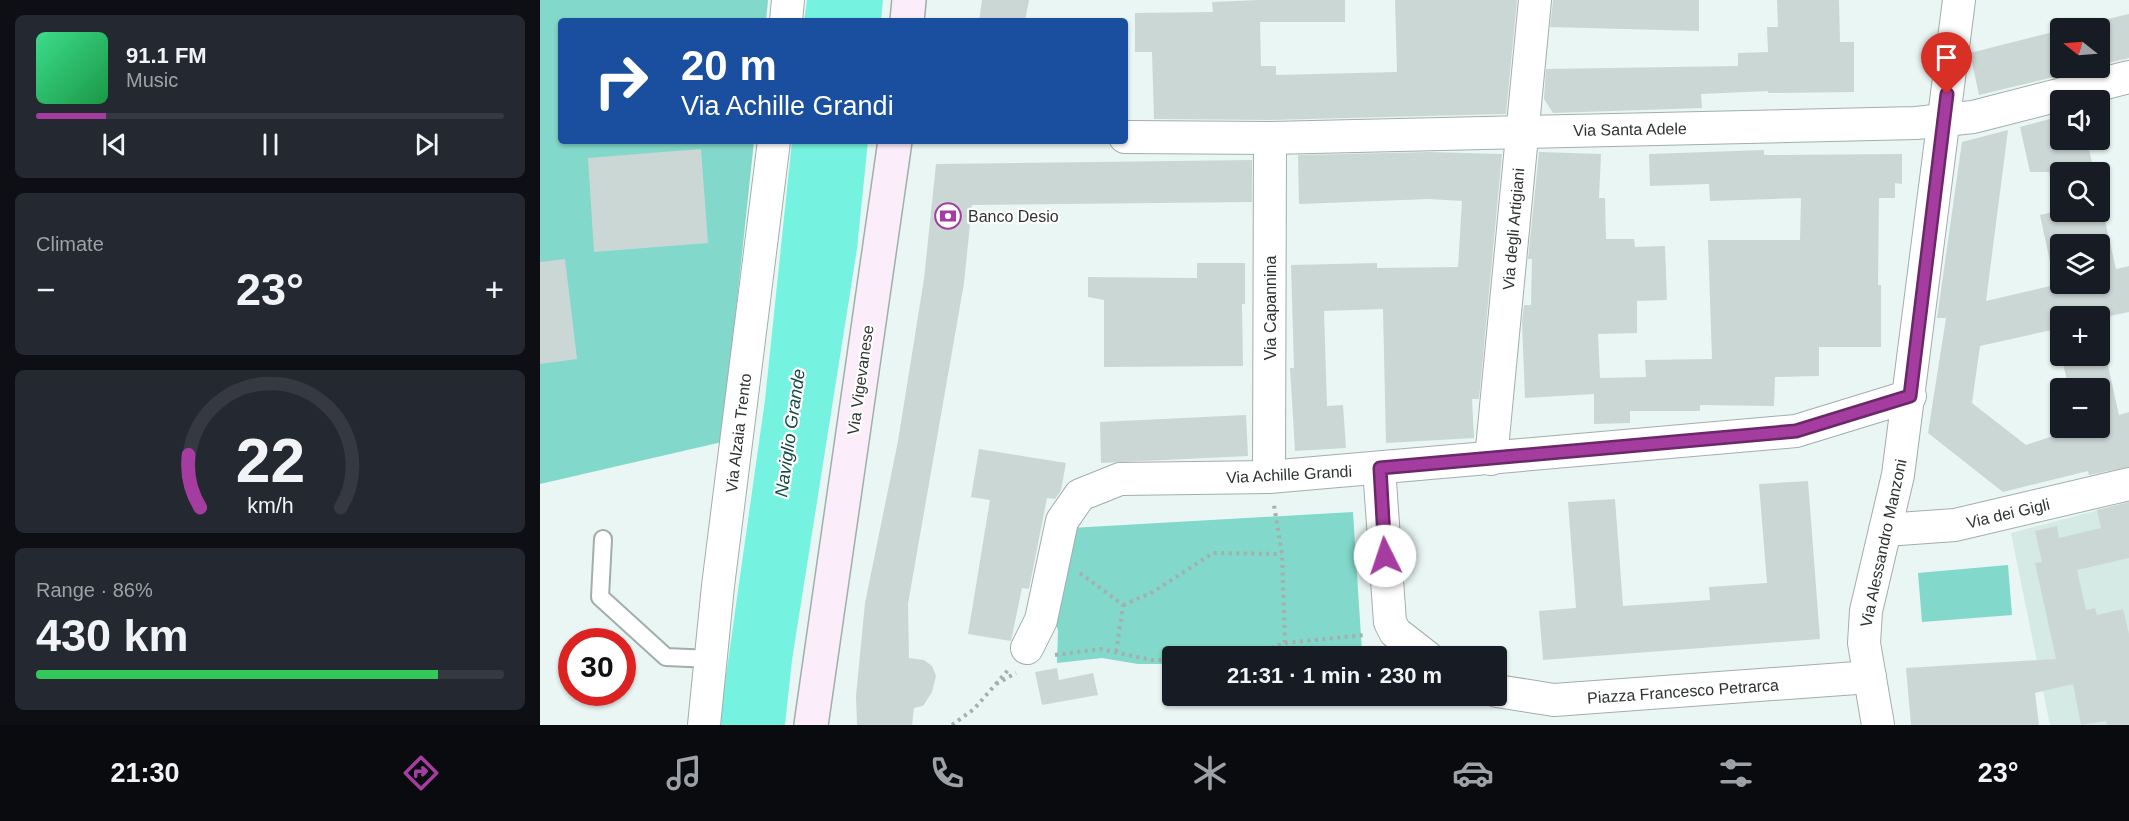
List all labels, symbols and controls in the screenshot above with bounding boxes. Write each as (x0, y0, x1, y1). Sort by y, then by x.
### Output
north arrow (2050, 18, 2110, 78)
map controls (2050, 18, 2110, 438)
pin (1921, 32, 1972, 94)
icon: arrive (1930, 41, 1963, 74)
icon: right (582, 42, 660, 120)
text: 20 m (681, 42, 777, 89)
text: 91.1 FM (126, 43, 207, 68)
text: Music (126, 69, 178, 91)
button: sound (2050, 90, 2110, 150)
text: Via Achille Grandi (681, 91, 894, 121)
street label: Via Santa Adele (1573, 120, 1687, 139)
icon: previous (98, 128, 131, 161)
icon: pause (254, 128, 287, 161)
icon: next (410, 128, 443, 161)
button: search (2050, 162, 2110, 222)
street label: Via degli Artigiani (1500, 167, 1527, 291)
bank icon: Banco Desio (933, 201, 963, 231)
place label: Banco Desio (968, 208, 1059, 225)
text: Climate (36, 233, 104, 255)
button: layers (2050, 234, 2110, 294)
street label: Via Capannina (1262, 256, 1279, 360)
text: 23° (236, 264, 304, 315)
text: − (36, 271, 55, 308)
text: + (485, 271, 504, 308)
button: + (2050, 306, 2110, 366)
street label: Via Vigevanese (844, 324, 877, 436)
water label: Naviglio Grande (771, 368, 809, 498)
street label: Via Alzaia Trento (723, 372, 754, 494)
button: − (2050, 378, 2110, 438)
text: 22 (235, 426, 305, 495)
street label: Via Alessandro Manzoni (1857, 458, 1910, 629)
street label: Via Achille Grandi (1226, 463, 1352, 486)
text: km/h (247, 495, 293, 519)
street label: Via dei Gigli (1965, 496, 2051, 531)
position arrow (1353, 524, 1417, 588)
text: Range · 86% (36, 579, 153, 601)
text: 430 km (36, 610, 189, 661)
speed limit sign: 30 (558, 628, 636, 706)
text: 21:31 · 1 min · 230 m (1227, 663, 1442, 688)
street label: Piazza Francesco Petrarca (1587, 676, 1780, 707)
icon: directions (400, 752, 442, 794)
icon: music (663, 752, 705, 794)
icon: phone (926, 752, 968, 794)
icon: climate (1189, 752, 1231, 794)
icon: car (1452, 752, 1494, 794)
icon: filters (1715, 752, 1757, 794)
text: 21:30 (110, 758, 180, 788)
text: 23° (1978, 758, 2018, 788)

